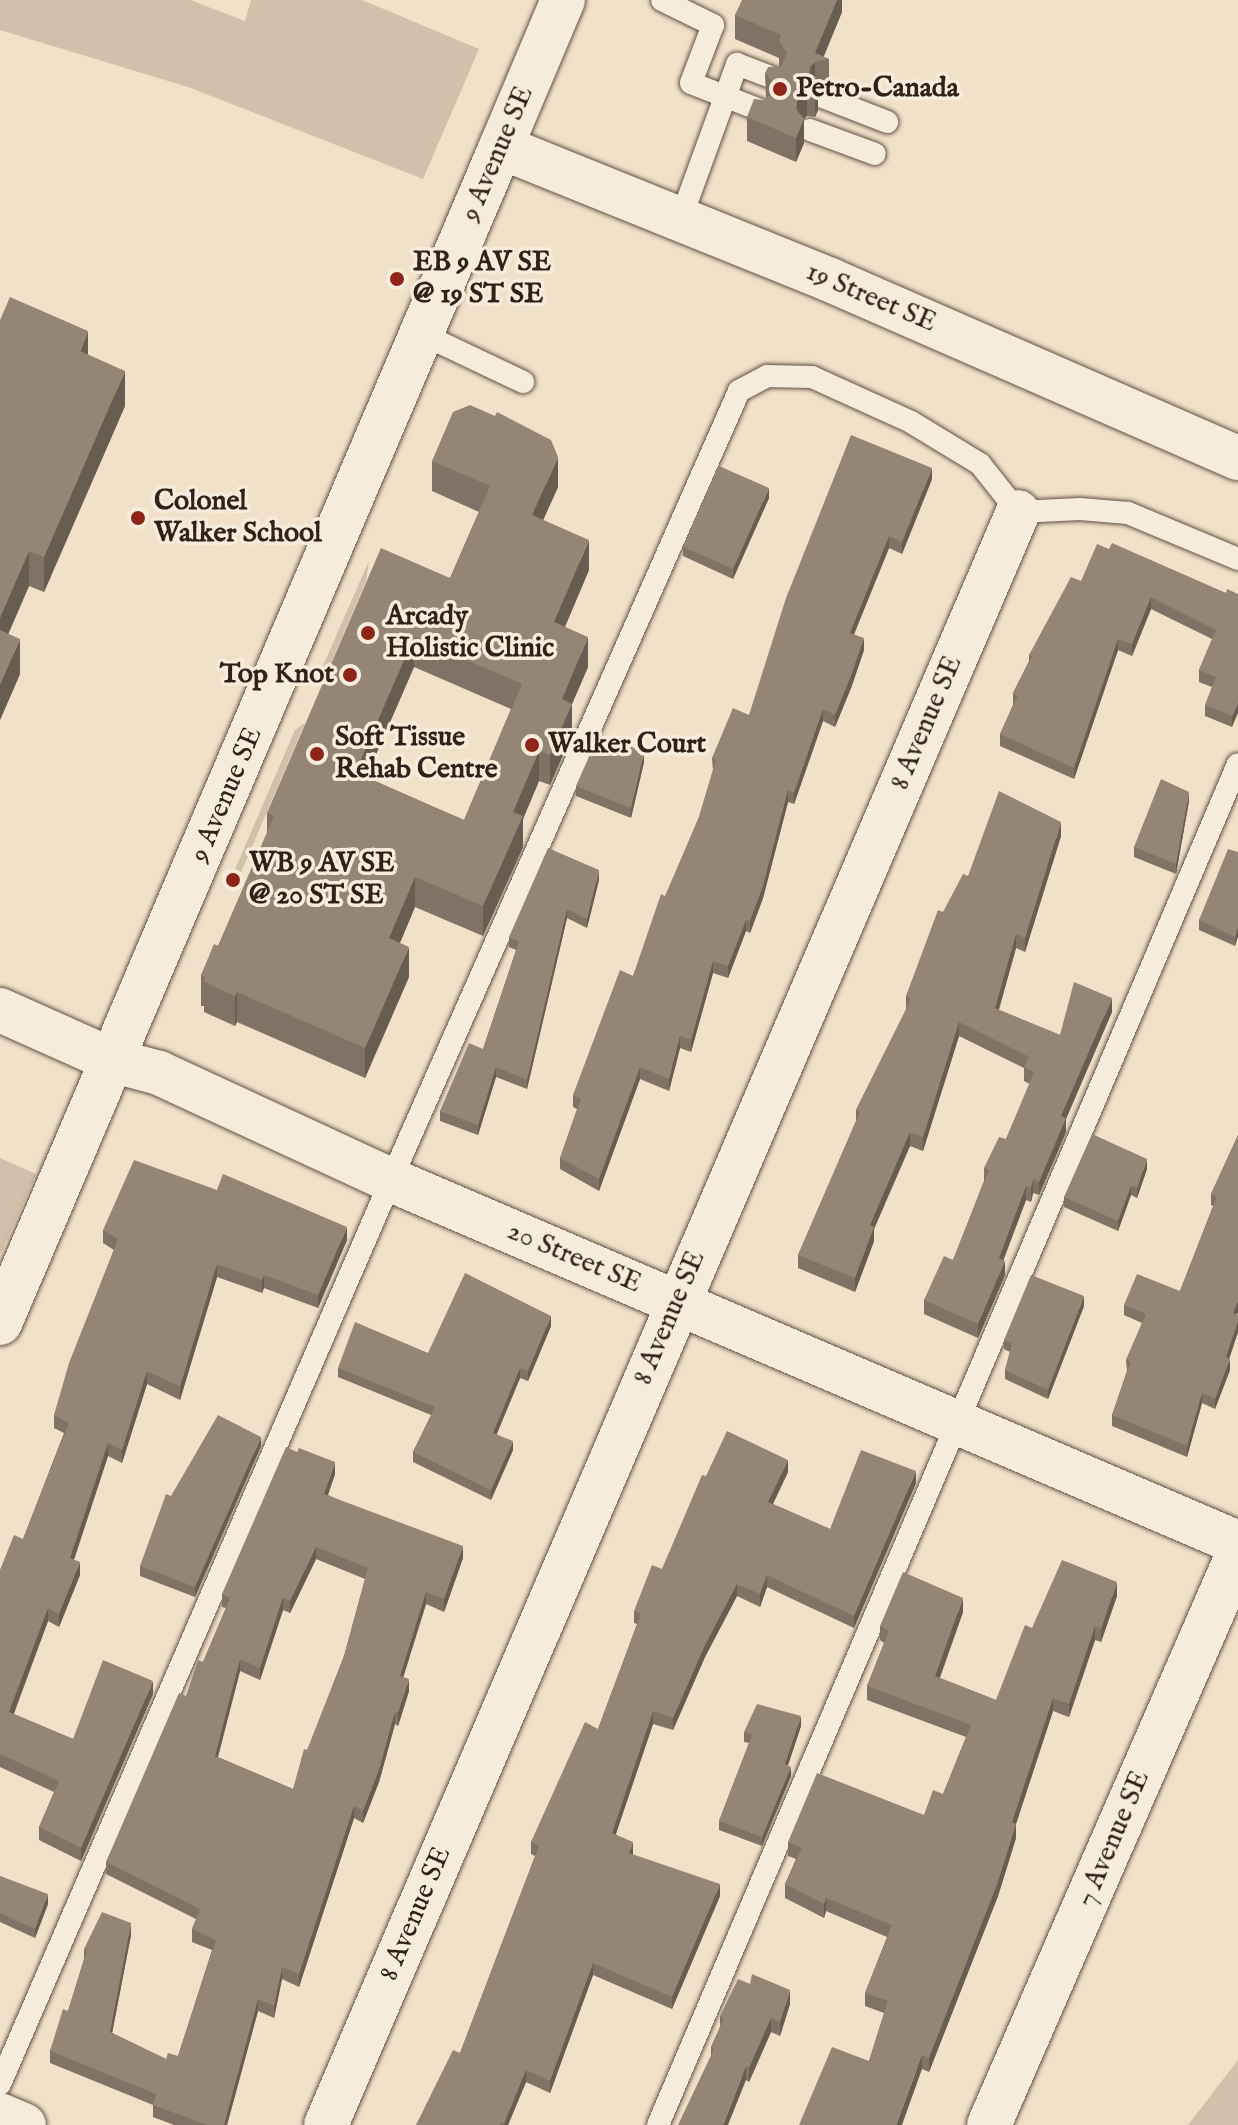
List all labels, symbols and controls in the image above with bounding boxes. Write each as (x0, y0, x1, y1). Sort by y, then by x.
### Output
place label: Petro-Canada (796, 72, 959, 106)
marker: Petro-Canada (771, 80, 789, 98)
street label: 9 Avenue SE (454, 81, 542, 227)
place label: EB 9 AV SE @ 19 ST SE (413, 246, 551, 312)
street label: 19 Street SE (801, 256, 941, 340)
marker: EB 9 AV SE @ 19 ST SE (388, 270, 406, 288)
place label: Colonel Walker School (154, 485, 322, 551)
marker: Colonel Walker School (129, 509, 147, 527)
place label: Arcady Holistic Clinic (386, 600, 554, 666)
marker: Arcady Holistic Clinic (357, 622, 379, 644)
street label: 8 Avenue SE (884, 651, 970, 795)
place label: Top Knot (220, 658, 334, 692)
marker: Top Knot (341, 666, 359, 684)
place label: Soft Tissue Rehab Centre (335, 721, 498, 787)
street label: 9 Avenue SE (183, 722, 271, 868)
place label: Walker Court (548, 728, 706, 762)
marker: Walker Court (523, 736, 541, 754)
marker: Soft Tissue Rehab Centre (306, 743, 328, 765)
place label: WB 9 AV SE @ 20 ST SE (249, 847, 395, 913)
marker: WB 9 AV SE @ 20 ST SE (224, 871, 242, 889)
street label: 20 Street SE (502, 1215, 646, 1301)
street label: 8 Avenue SE (627, 1246, 713, 1390)
street label: 7 Avenue SE (1070, 1766, 1158, 1912)
street label: 8 Avenue SE (373, 1842, 459, 1986)

